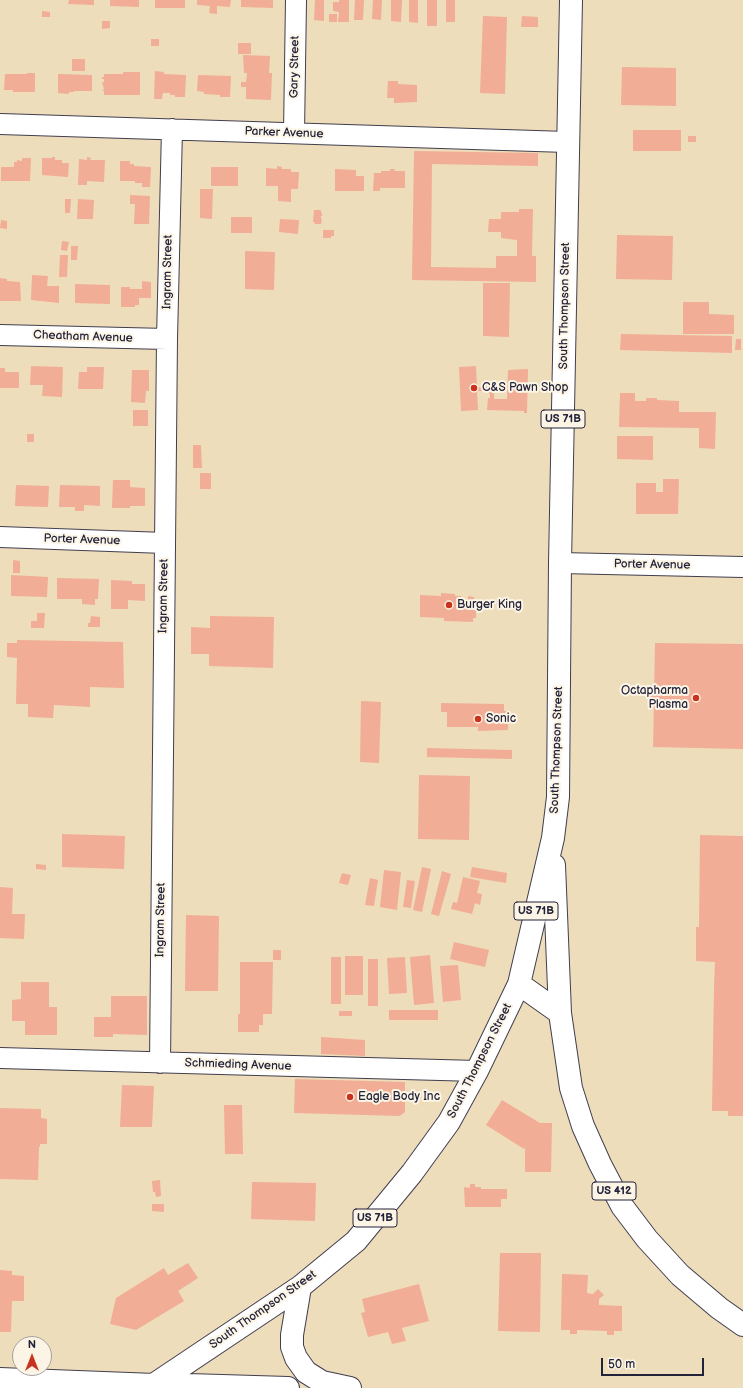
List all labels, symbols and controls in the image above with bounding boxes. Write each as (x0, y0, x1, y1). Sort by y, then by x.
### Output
street label: Gary Street (287, 36, 303, 98)
street label: Parker Avenue (244, 124, 324, 142)
street label: Ingram Street (160, 235, 176, 309)
street label: South Thompson Street (557, 242, 573, 370)
street label: Cheatham Avenue (33, 328, 133, 346)
place label: C&S Pawn Shop (482, 381, 569, 395)
marker: C&S Pawn Shop (469, 383, 479, 393)
road number: US 71B (541, 410, 585, 428)
street label: Porter Avenue (43, 531, 121, 549)
street label: Porter Avenue (614, 557, 690, 573)
street label: Ingram Street (156, 559, 172, 633)
place label: Burger King (457, 598, 522, 612)
marker: Burger King (444, 600, 454, 610)
place label: Octapharma Plasma (621, 684, 688, 712)
street label: South Thompson Street (548, 686, 566, 814)
marker: Octapharma Plasma (691, 693, 701, 703)
place label: Sonic (486, 712, 516, 726)
marker: Sonic (473, 714, 483, 724)
street label: Ingram Street (153, 883, 169, 957)
road number: US 71B (514, 902, 558, 920)
street label: South Thompson Street (445, 1001, 515, 1121)
street label: Schmieding Avenue (184, 1056, 292, 1074)
place label: Eagle Body Inc (358, 1090, 440, 1104)
marker: Eagle Body Inc (345, 1092, 355, 1102)
road number: US 412 (592, 1182, 636, 1200)
road number: US 71B (353, 1209, 397, 1227)
street label: South Thompson Street (207, 1268, 319, 1352)
north arrow (12, 1336, 52, 1376)
text: N (28, 1338, 36, 1351)
scale bar (603, 1350, 706, 1376)
text: 50 m (608, 1357, 635, 1372)

